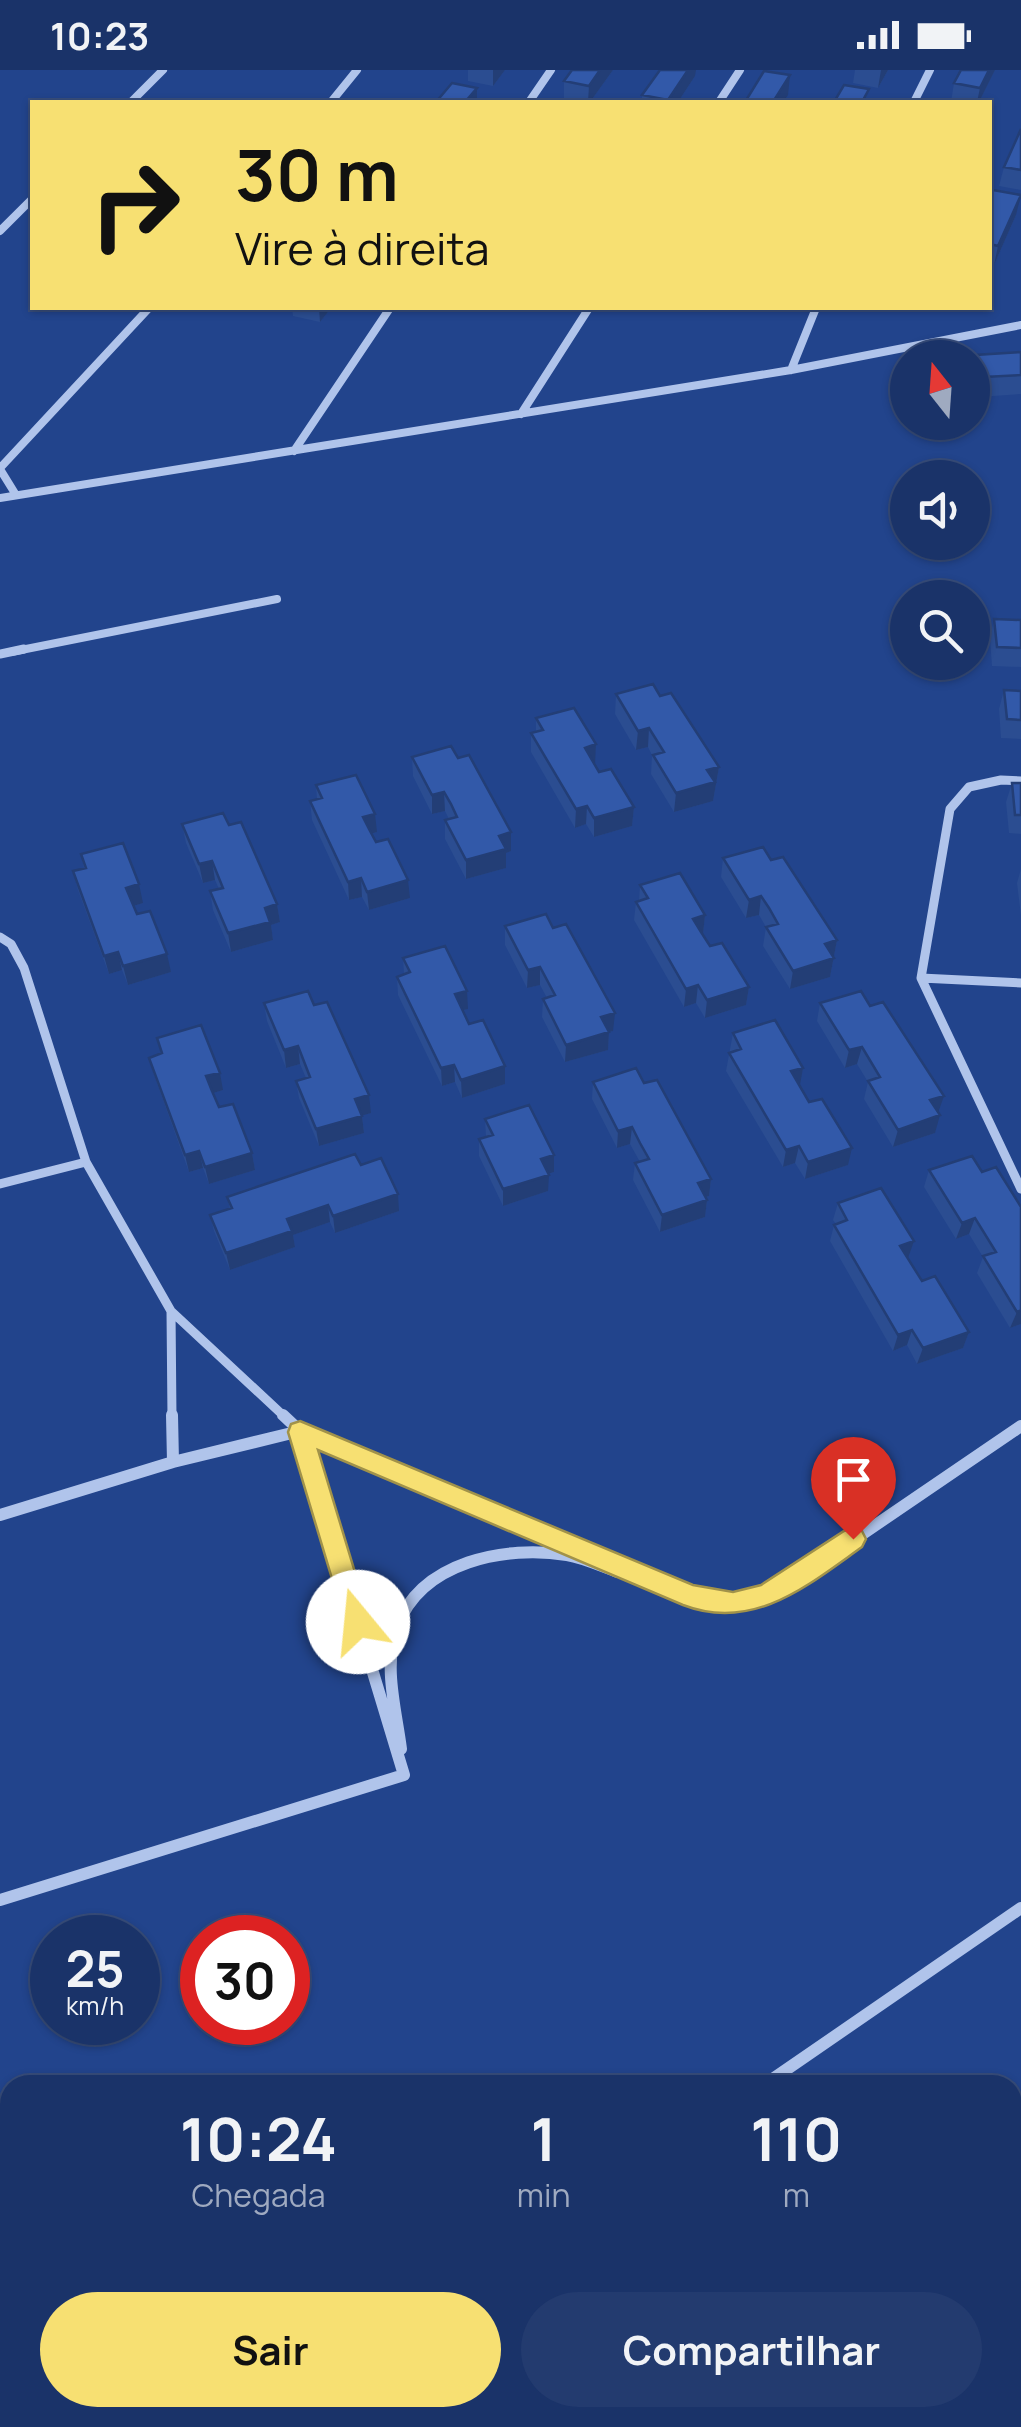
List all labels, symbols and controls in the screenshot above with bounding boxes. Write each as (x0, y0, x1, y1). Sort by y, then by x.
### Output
text: 10:23 (50, 9, 149, 61)
text: 30 m (235, 126, 399, 222)
icon: right (70, 140, 200, 270)
text: Vire à direita (235, 217, 490, 279)
north arrow (890, 340, 990, 440)
map controls (890, 340, 990, 680)
button: sound (890, 460, 990, 560)
button: search (890, 580, 990, 680)
pin (811, 1437, 896, 1540)
icon: arrive (826, 1452, 881, 1507)
position arrow (306, 1570, 410, 1674)
speed limit sign: 30 (180, 1915, 310, 2045)
text: 25 (65, 1934, 125, 2002)
text: km/h (66, 1988, 124, 2023)
text: 10:24 (180, 2097, 337, 2179)
text: 1 (531, 2097, 557, 2179)
text: 110 (750, 2097, 842, 2179)
text: Chegada (191, 2173, 325, 2217)
text: min (517, 2173, 570, 2217)
text: m (783, 2173, 810, 2217)
button: Sair (40, 2292, 501, 2407)
button: Compartilhar (521, 2292, 982, 2407)

